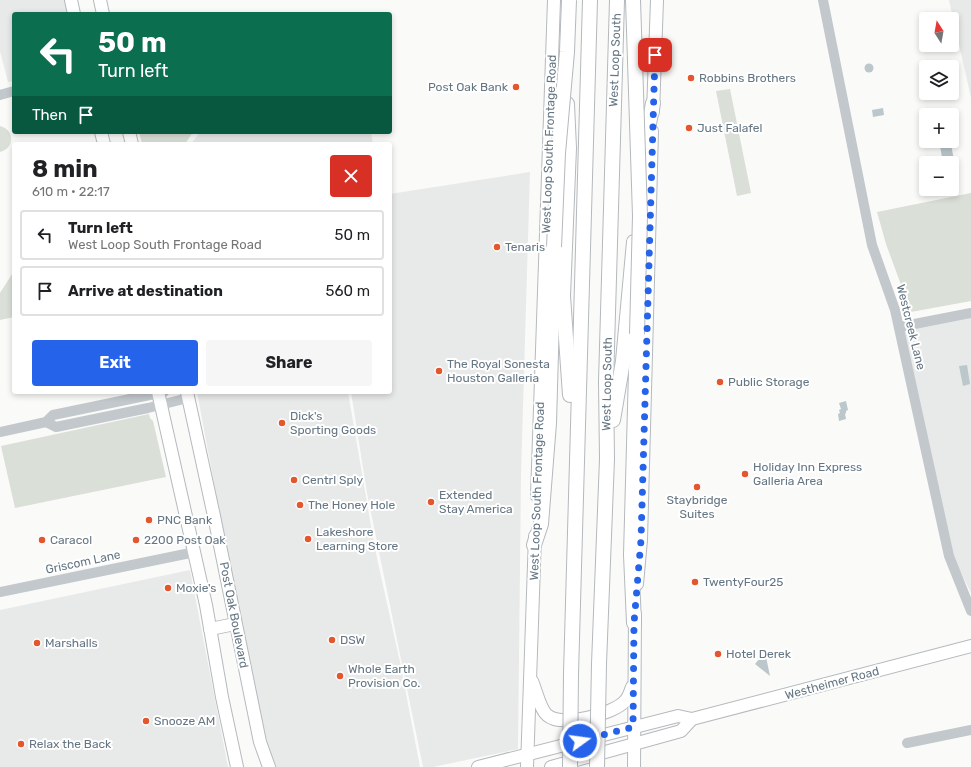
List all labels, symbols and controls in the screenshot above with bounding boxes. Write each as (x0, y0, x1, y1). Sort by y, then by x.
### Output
north arrow (919, 12, 959, 52)
map controls (919, 12, 959, 196)
street label: West Loop South (606, 13, 624, 107)
text: 50 m (98, 26, 167, 59)
icon: left (32, 28, 84, 80)
pin (638, 38, 672, 72)
icon: arrive (644, 44, 666, 66)
street label: West Loop South Frontage Road (539, 54, 559, 234)
text: Turn left (98, 60, 168, 82)
button: layers (919, 60, 959, 100)
place label: Robbins Brothers (699, 71, 796, 85)
marker: Robbins Brothers (686, 73, 696, 83)
place label: Post Oak Bank (428, 80, 509, 94)
marker: Post Oak Bank (511, 82, 521, 92)
icon: arrive (75, 104, 97, 126)
text: Then (32, 106, 67, 124)
button: + (919, 108, 959, 148)
place label: Just Falafel (697, 121, 763, 135)
marker: Just Falafel (684, 123, 694, 133)
text: 8 min (32, 155, 98, 183)
button: close (330, 155, 372, 197)
button: − (919, 156, 959, 196)
text: 610 m · 22:17 (32, 184, 110, 199)
text: Turn left (68, 219, 133, 237)
icon: left (34, 224, 56, 246)
text: 50 m (335, 226, 370, 244)
text: West Loop South Frontage Road (68, 237, 262, 252)
place label: Tenaris (505, 240, 545, 254)
marker: Tenaris (492, 242, 502, 252)
icon: arrive (34, 280, 56, 302)
text: Arrive at destination (68, 282, 223, 300)
text: 560 m (326, 282, 370, 300)
street label: Westcreek Lane (894, 283, 928, 372)
street label: West Loop South (599, 337, 615, 431)
button: Exit (32, 340, 198, 386)
button: Share (206, 340, 372, 386)
place label: The Royal Sonesta Houston Galleria (447, 357, 550, 385)
marker: The Royal Sonesta Houston Galleria (434, 366, 444, 376)
place label: Public Storage (728, 375, 810, 389)
marker: Public Storage (715, 377, 725, 387)
street label: West Loop South Frontage Road (527, 401, 547, 581)
place label: Dick's Sporting Goods (290, 409, 376, 437)
marker: Dick's Sporting Goods (277, 418, 287, 428)
place label: Holiday Inn Express Galleria Area (753, 460, 862, 488)
marker: Holiday Inn Express Galleria Area (740, 469, 750, 479)
place label: Centrl Sply (302, 473, 364, 487)
marker: Centrl Sply (289, 475, 299, 485)
marker: Staybridge Suites (692, 482, 702, 492)
place label: Extended Stay America (439, 488, 513, 516)
place label: Staybridge Suites (667, 493, 728, 521)
marker: Extended Stay America (426, 497, 436, 507)
place label: The Honey Hole (308, 498, 396, 512)
marker: The Honey Hole (295, 500, 305, 510)
place label: PNC Bank (157, 513, 213, 527)
marker: PNC Bank (144, 515, 154, 525)
place label: Lakeshore Learning Store (316, 525, 399, 553)
place label: Caracol (50, 533, 92, 547)
place label: 2200 Post Oak (144, 533, 226, 547)
marker: Lakeshore Learning Store (303, 534, 313, 544)
marker: Caracol (37, 535, 47, 545)
marker: 2200 Post Oak (131, 535, 141, 545)
street label: Griscom Lane (44, 547, 122, 577)
street label: Post Oak Boulevard (217, 561, 251, 669)
place label: TwentyFour25 (703, 575, 783, 589)
marker: TwentyFour25 (690, 577, 700, 587)
place label: Moxie's (176, 581, 217, 595)
marker: Moxie's (163, 583, 173, 593)
place label: DSW (340, 633, 366, 647)
marker: DSW (327, 635, 337, 645)
place label: Marshalls (45, 636, 98, 650)
marker: Marshalls (32, 638, 42, 648)
place label: Hotel Derek (726, 647, 792, 661)
marker: Hotel Derek (713, 649, 723, 659)
place label: Whole Earth Provision Co. (348, 662, 420, 690)
street label: Westheimer Road (783, 664, 881, 702)
marker: Whole Earth Provision Co. (335, 671, 345, 681)
place label: Snooze AM (154, 714, 215, 728)
marker: Snooze AM (141, 716, 151, 726)
position arrow (559, 720, 601, 762)
place label: Relax the Back (29, 737, 112, 751)
marker: Relax the Back (16, 739, 26, 749)

